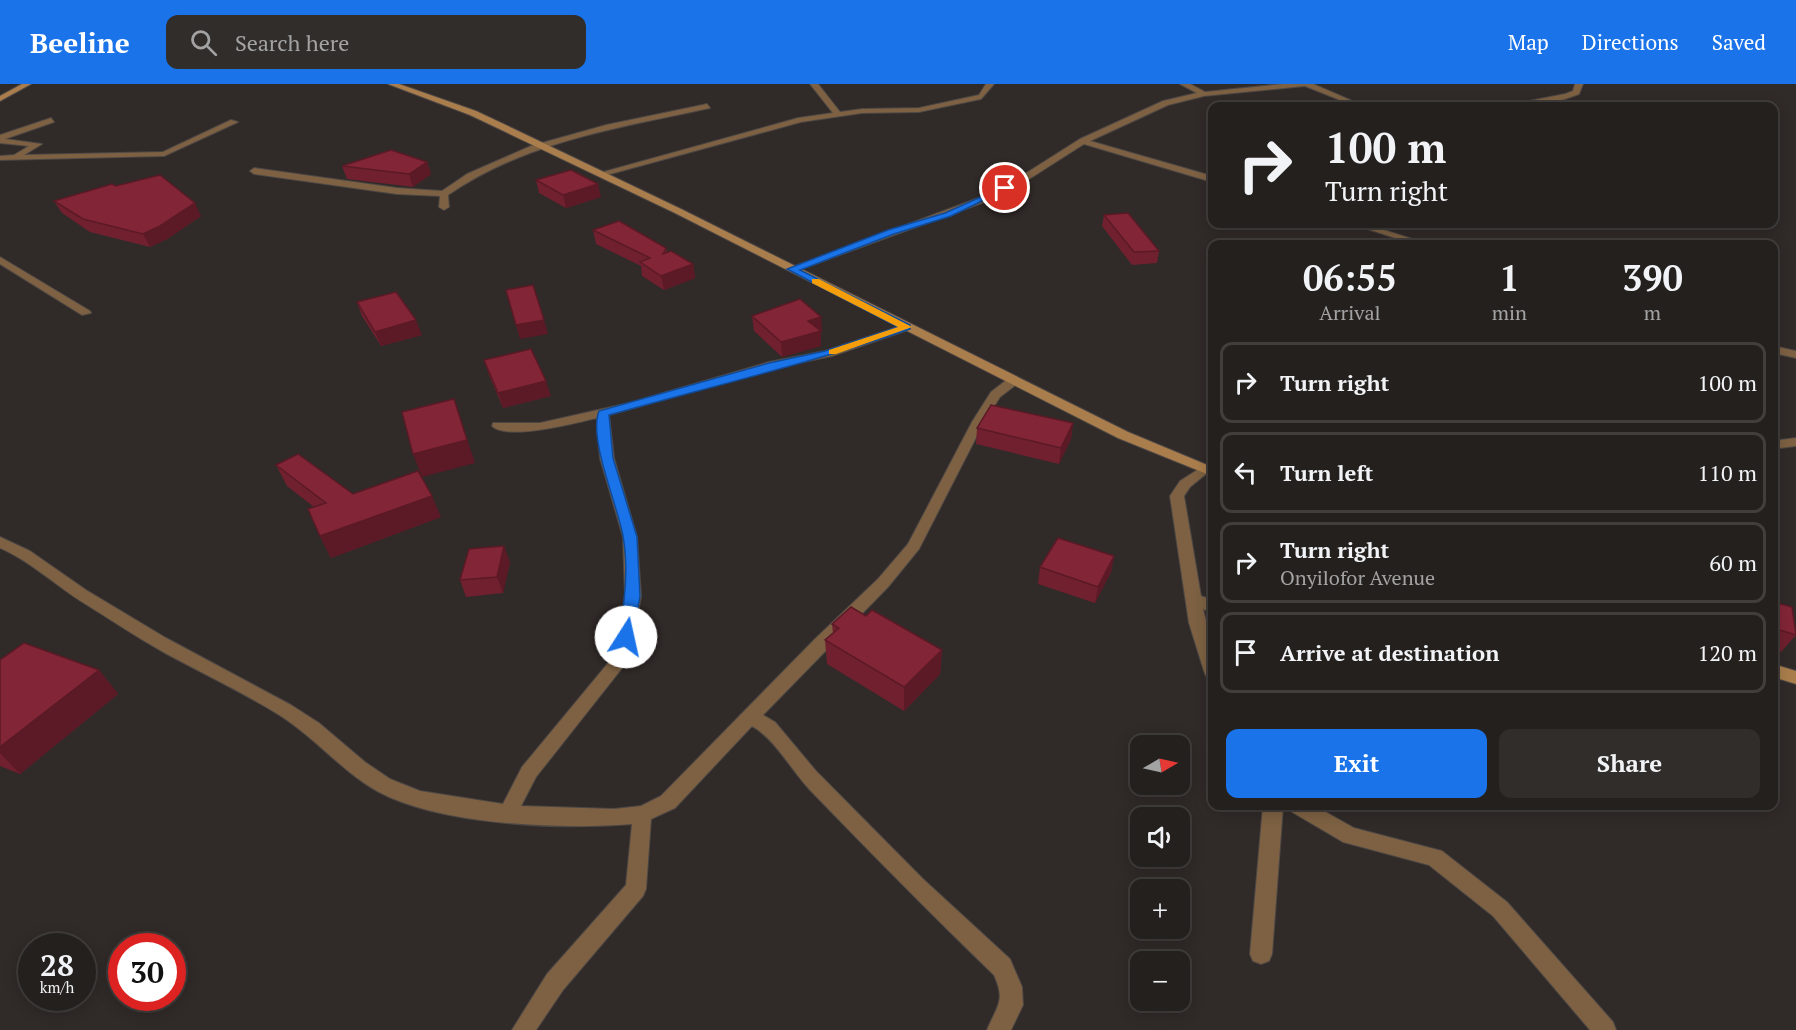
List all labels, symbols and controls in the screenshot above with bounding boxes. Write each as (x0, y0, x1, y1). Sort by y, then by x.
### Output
search box (166, 15, 586, 69)
text: Beeline (30, 24, 130, 61)
icon: search (187, 26, 220, 59)
text: Search here (235, 28, 349, 57)
text: Map (1508, 28, 1549, 56)
text: Directions (1582, 28, 1679, 56)
text: Saved (1712, 28, 1766, 56)
text: 100 m (1325, 119, 1446, 175)
icon: right (1226, 126, 1304, 204)
pin (979, 162, 1030, 213)
icon: arrive (988, 171, 1021, 204)
text: Turn right (1325, 173, 1448, 209)
text: 06:55 (1303, 254, 1397, 301)
text: 1 (1499, 254, 1520, 301)
text: 390 (1622, 254, 1683, 301)
text: Arrival (1319, 299, 1381, 326)
text: min (1492, 299, 1527, 326)
text: m (1644, 299, 1661, 326)
icon: right (1229, 366, 1262, 399)
text: Turn right (1280, 368, 1389, 397)
text: 100 m (1697, 368, 1757, 397)
icon: left (1229, 456, 1262, 489)
text: Turn left (1280, 458, 1373, 487)
text: 110 m (1697, 458, 1757, 487)
text: Turn right (1280, 535, 1389, 564)
icon: right (1229, 546, 1262, 579)
text: 60 m (1709, 548, 1757, 577)
text: Onyilofor Avenue (1280, 564, 1435, 591)
position arrow (594, 605, 658, 669)
icon: arrive (1229, 636, 1262, 669)
text: Arrive at destination (1280, 638, 1499, 667)
text: 120 m (1697, 638, 1757, 667)
button: Exit (1226, 729, 1487, 798)
button: Share (1499, 729, 1760, 798)
north arrow (1130, 735, 1190, 795)
map controls (1130, 735, 1190, 1011)
button: sound (1130, 807, 1190, 867)
button: + (1130, 879, 1190, 939)
speed limit sign: 30 (108, 933, 186, 1011)
text: 28 (40, 945, 74, 985)
button: − (1130, 951, 1190, 1011)
text: km/h (40, 977, 74, 997)

